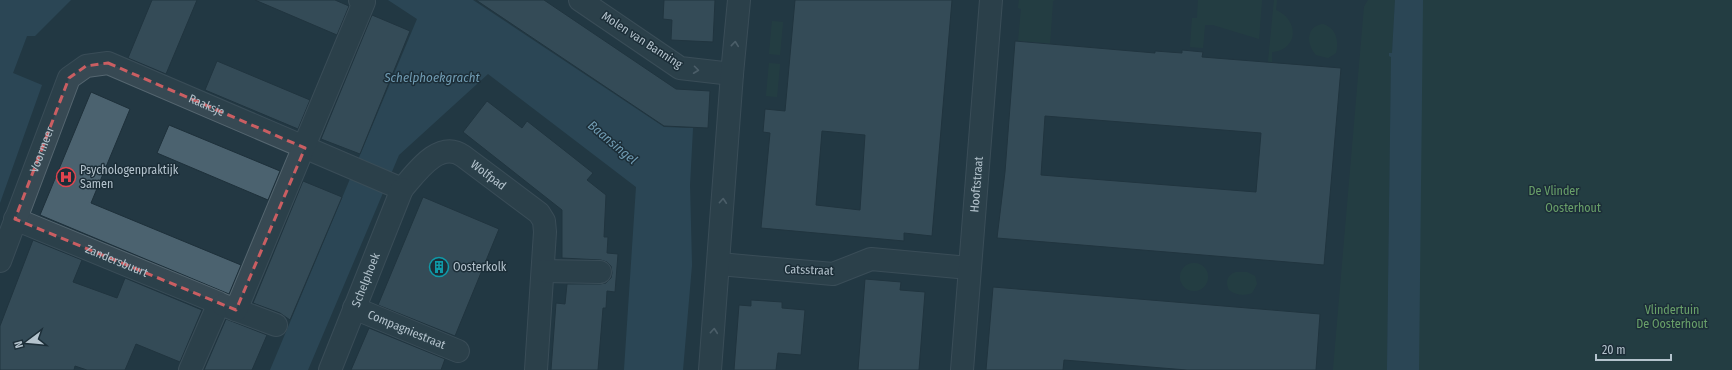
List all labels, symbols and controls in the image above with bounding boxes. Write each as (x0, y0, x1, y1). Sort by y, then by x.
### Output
street label: Molen van Banning (599, 9, 685, 71)
one-way arrow (730, 41, 739, 47)
one-way arrow (693, 65, 699, 74)
water label: Schelphoekgracht (383, 70, 481, 85)
street label: Raaksje (187, 91, 227, 119)
water label: Baansingel (585, 118, 641, 168)
street label: Voormeer (27, 124, 57, 175)
street label: Hooftstraat (967, 156, 986, 213)
street label: Wolfpad (468, 157, 509, 193)
place label: Psychologenpraktijk Samen (80, 163, 179, 191)
hospital icon: Psychologenpraktijk Samen (55, 166, 77, 188)
park label: De Vlinder (1529, 184, 1580, 198)
one-way arrow (719, 198, 728, 205)
park label: Oosterhout (1545, 201, 1601, 215)
street label: Zandersbuurt (83, 242, 150, 280)
street label: Schelphoek (349, 250, 383, 309)
building icon: Oosterkolk (428, 256, 450, 278)
place label: Oosterkolk (453, 260, 507, 274)
street label: Catsstraat (784, 262, 834, 278)
park label: Vlindertuin De Oosterhout (1636, 303, 1708, 331)
street label: Compagniestraat (366, 307, 448, 352)
north arrow (8, 322, 48, 362)
one-way arrow (709, 328, 718, 334)
scale bar (1596, 336, 1671, 362)
text: N (12, 340, 26, 350)
text: 20 m (1602, 343, 1626, 357)

